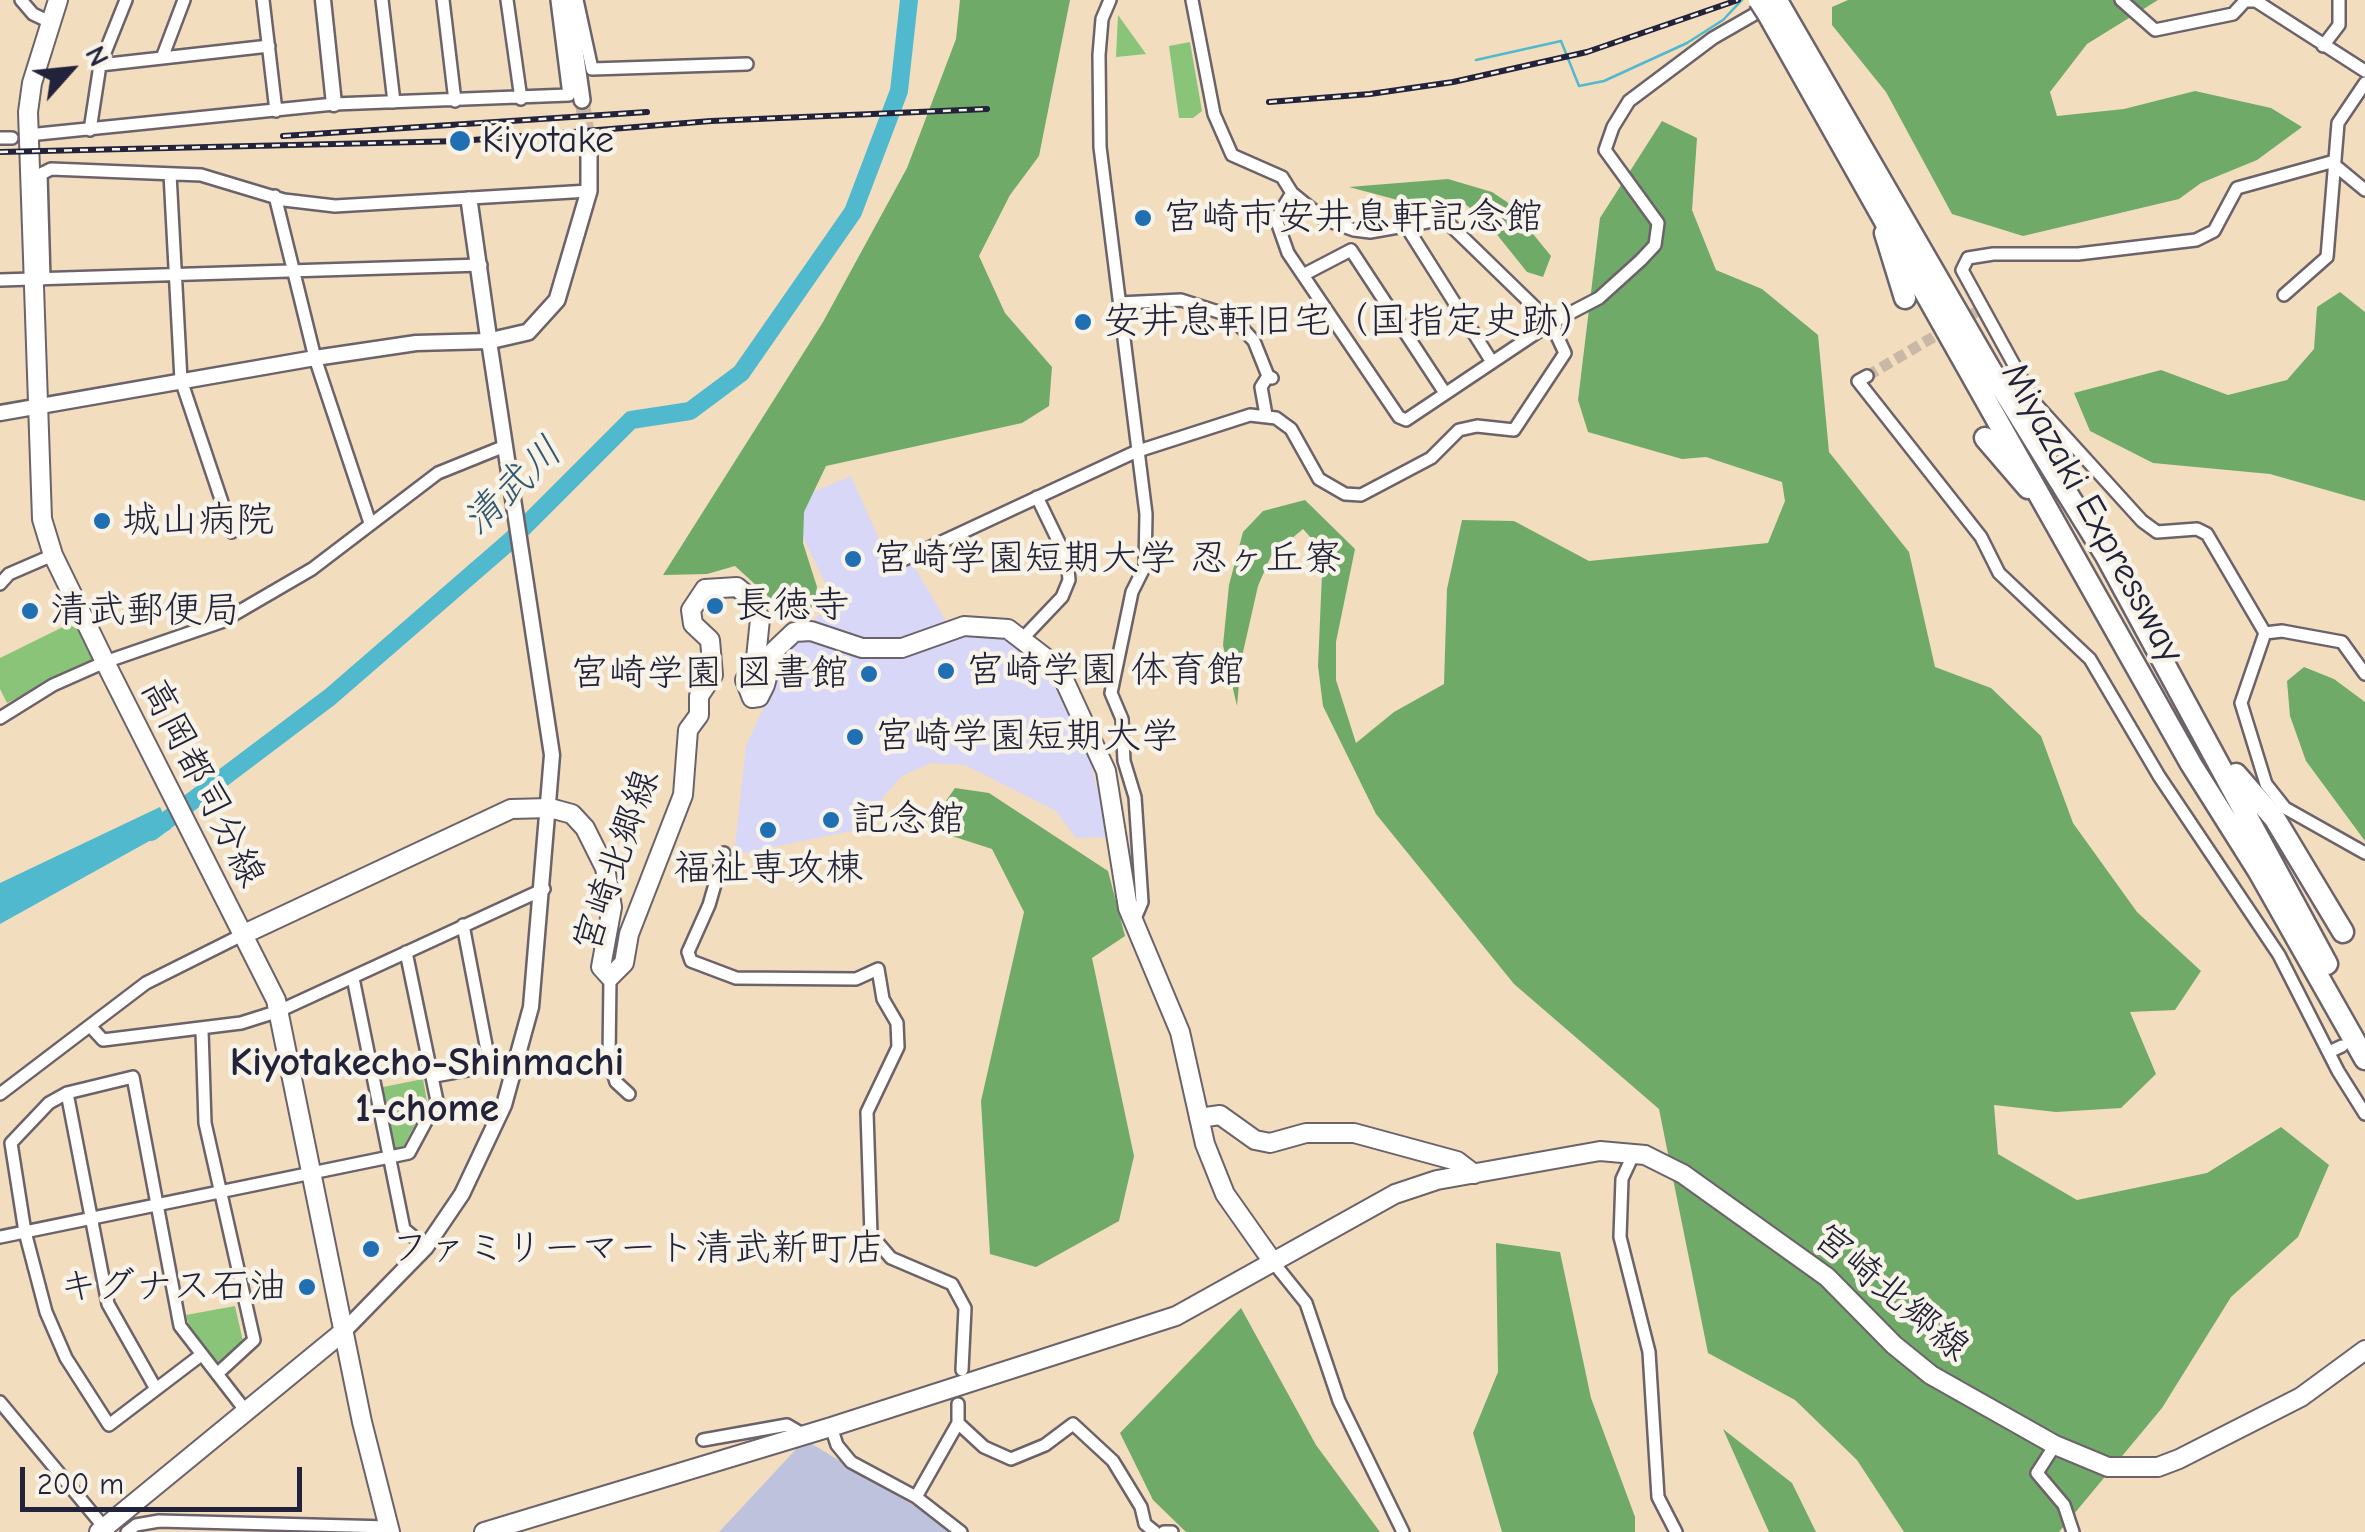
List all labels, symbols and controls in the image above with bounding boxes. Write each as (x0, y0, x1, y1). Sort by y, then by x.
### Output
north arrow (20, 20, 120, 120)
text: N (78, 41, 115, 72)
place label: Kiyotake (482, 118, 614, 164)
marker: Kiyotake (447, 128, 473, 154)
place label: 宮崎市安井息軒記念館 (1163, 195, 1543, 241)
marker: 宮崎市安井息軒記念館 (1132, 207, 1154, 229)
place label: 安井息軒旧宅（国指定史跡） (1103, 299, 1597, 345)
marker: 安井息軒旧宅（国指定史跡） (1072, 311, 1094, 333)
street label: Miyazaki Expressway (1991, 355, 2193, 671)
water label: 清武川 (453, 428, 573, 546)
place label: 城山病院 (122, 498, 274, 544)
marker: 城山病院 (91, 510, 113, 532)
place label: 宮崎学園短期大学 忍ヶ丘寮 (873, 536, 1342, 582)
marker: 宮崎学園短期大学 忍ヶ丘寮 (842, 548, 864, 570)
place label: 長徳寺 (735, 583, 849, 629)
place label: 清武郵便局 (50, 588, 240, 634)
marker: 長徳寺 (704, 595, 726, 617)
marker: 清武郵便局 (19, 600, 41, 622)
place label: 宮崎学園 体育館 (966, 648, 1245, 694)
place label: 宮崎学園 図書館 (570, 651, 849, 697)
marker: 宮崎学園 体育館 (935, 660, 957, 682)
marker: 宮崎学園 図書館 (858, 663, 880, 685)
street label: 高岡都司分線 (130, 671, 274, 895)
place label: 宮崎学園短期大学 (875, 714, 1179, 760)
marker: 宮崎学園短期大学 (844, 726, 866, 748)
street label: 宮崎北郷線 (565, 764, 669, 958)
place label: 記念館 (851, 797, 965, 843)
marker: 記念館 (820, 809, 842, 831)
marker: 福祉専攻棟 (757, 819, 779, 841)
place label: 福祉専攻棟 (673, 846, 863, 892)
district label: Kiyotakecho-Shinmachi 1-chome (230, 1040, 624, 1134)
street label: 宮崎北郷線 (1804, 1214, 1978, 1372)
place label: ファミリーマート清武新町店 (391, 1226, 885, 1272)
marker: ファミリーマート清武新町店 (360, 1238, 382, 1260)
place label: キグナス石油 (59, 1264, 287, 1310)
marker: キグナス石油 (296, 1276, 318, 1298)
scale bar (25, 1447, 308, 1509)
text: 200 m (37, 1467, 124, 1502)

